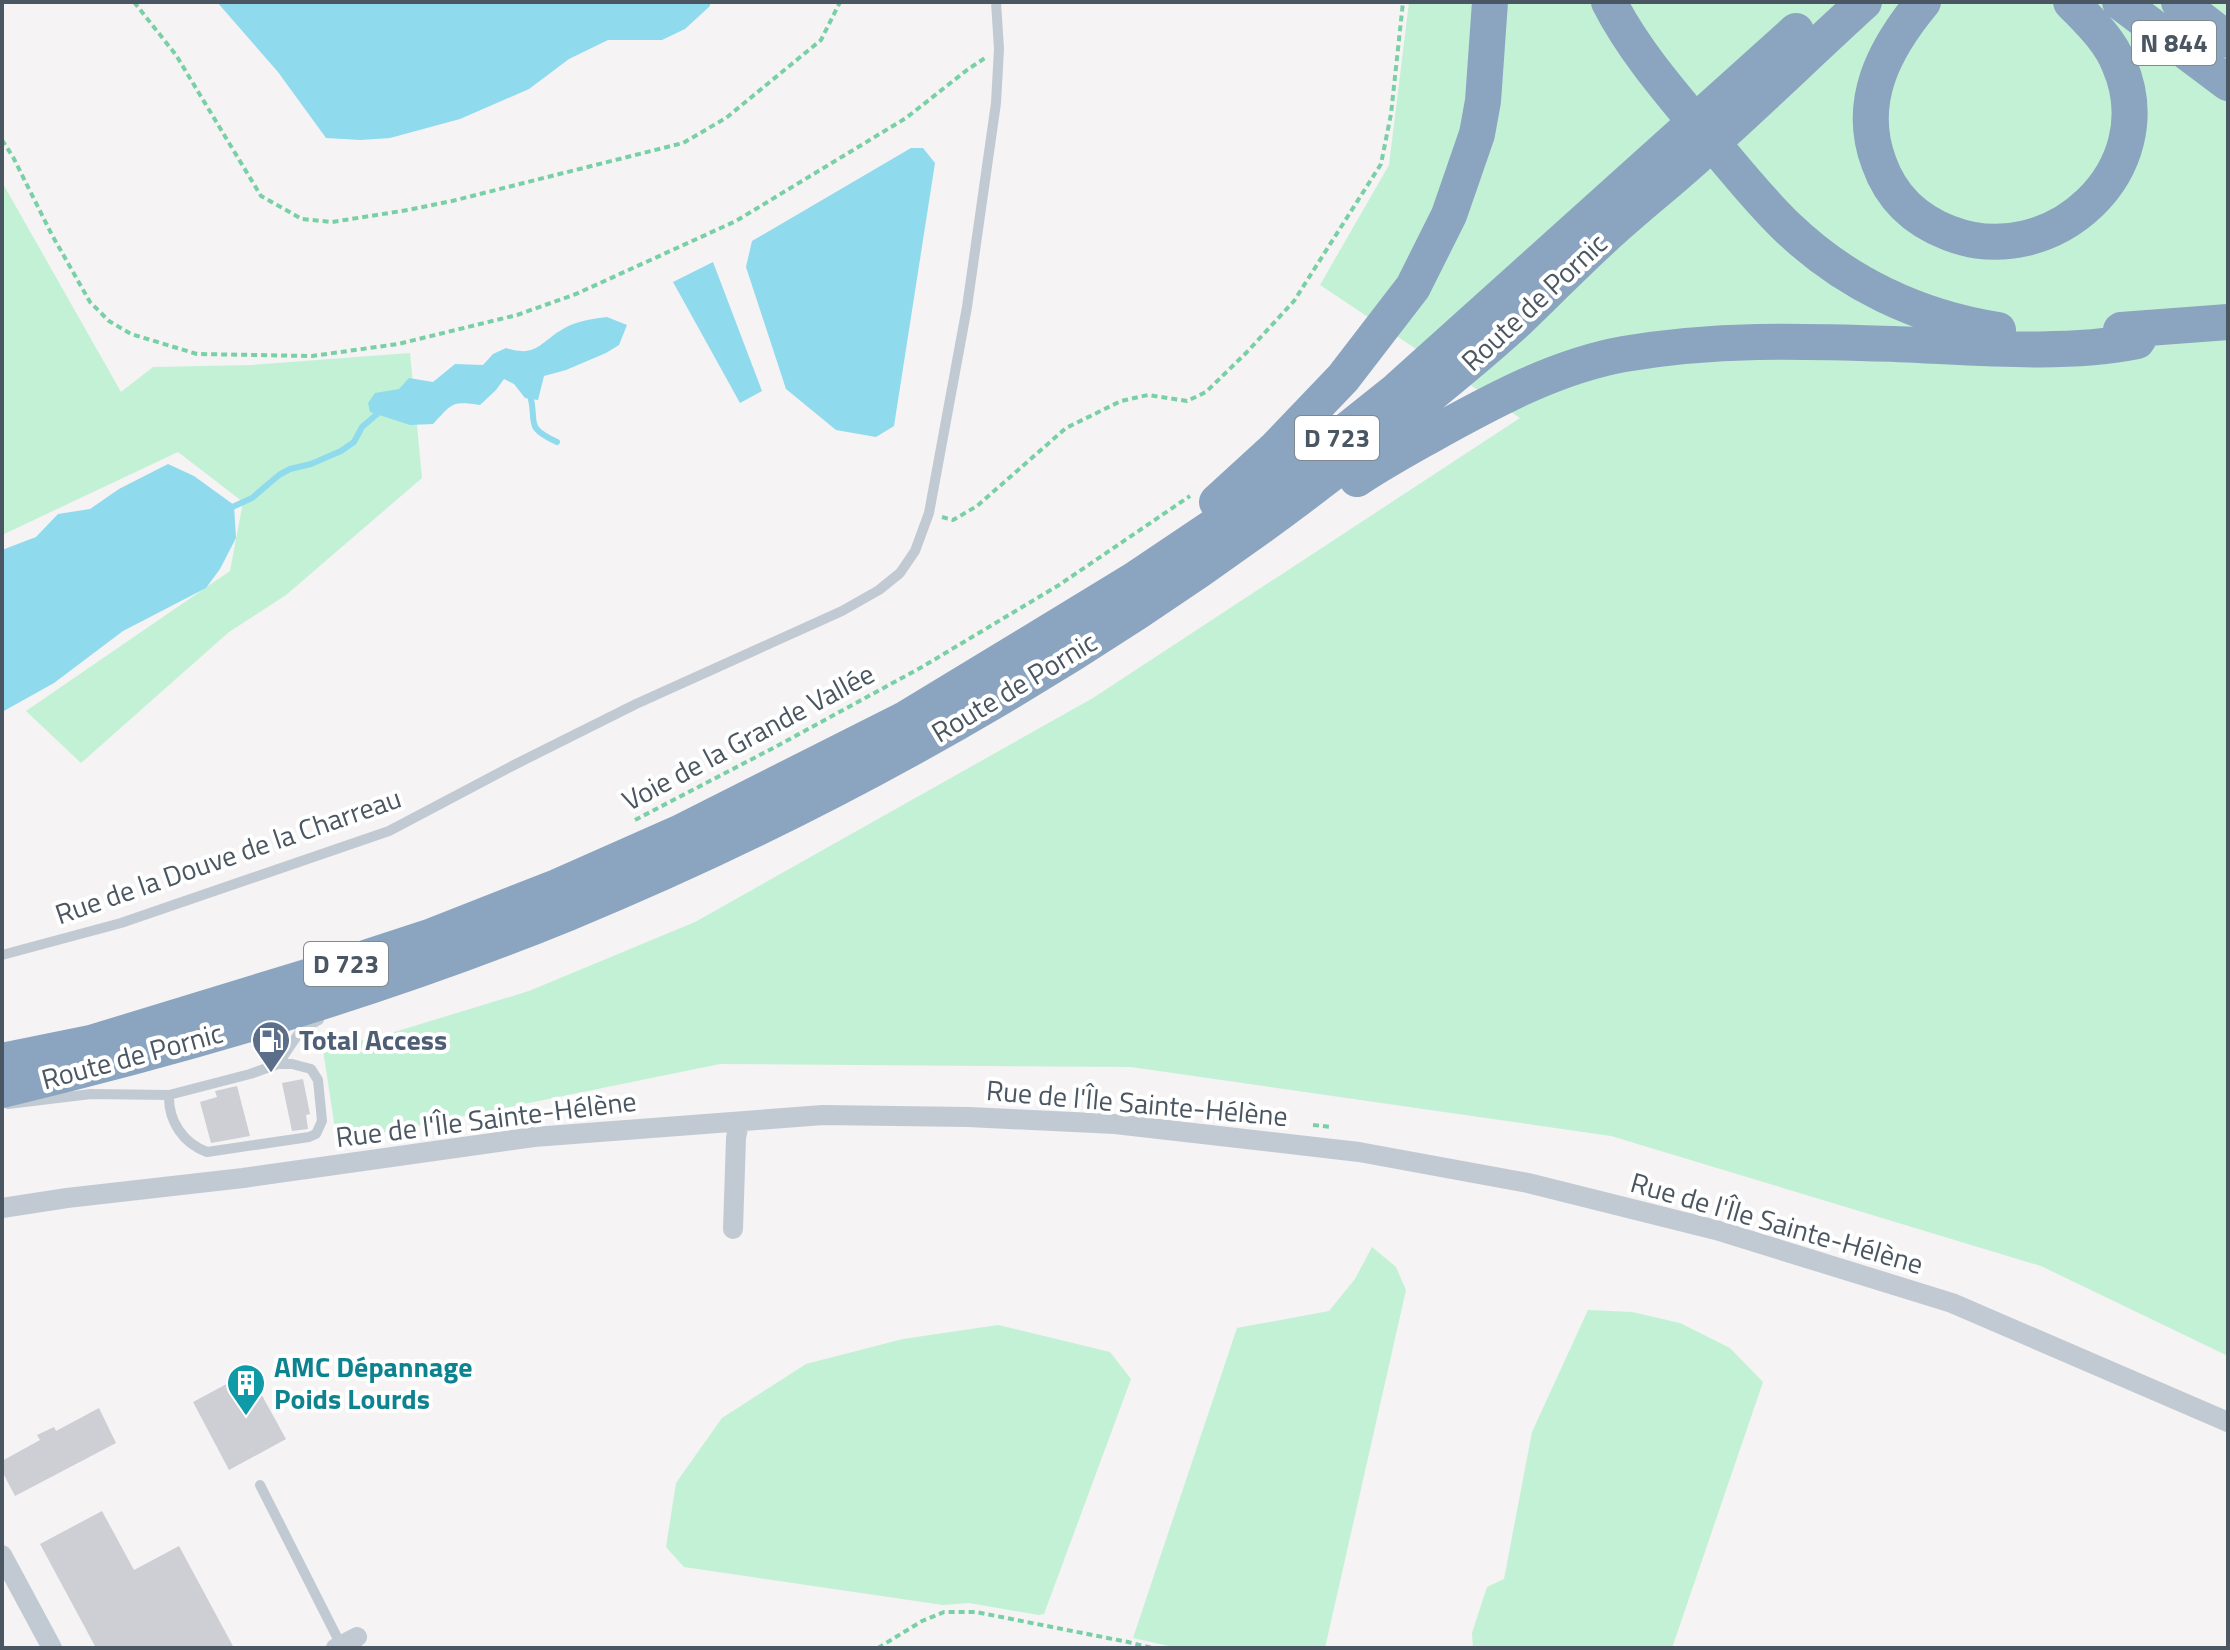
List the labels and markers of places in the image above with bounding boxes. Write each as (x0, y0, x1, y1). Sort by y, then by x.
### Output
place label: Total Access (299, 1018, 447, 1061)
fuel station icon: Total Access (250, 1019, 292, 1074)
place label: AMC Dépannage Poids Lourds (274, 1345, 472, 1420)
building icon: AMC Dépannage Poids Lourds (225, 1362, 267, 1417)

